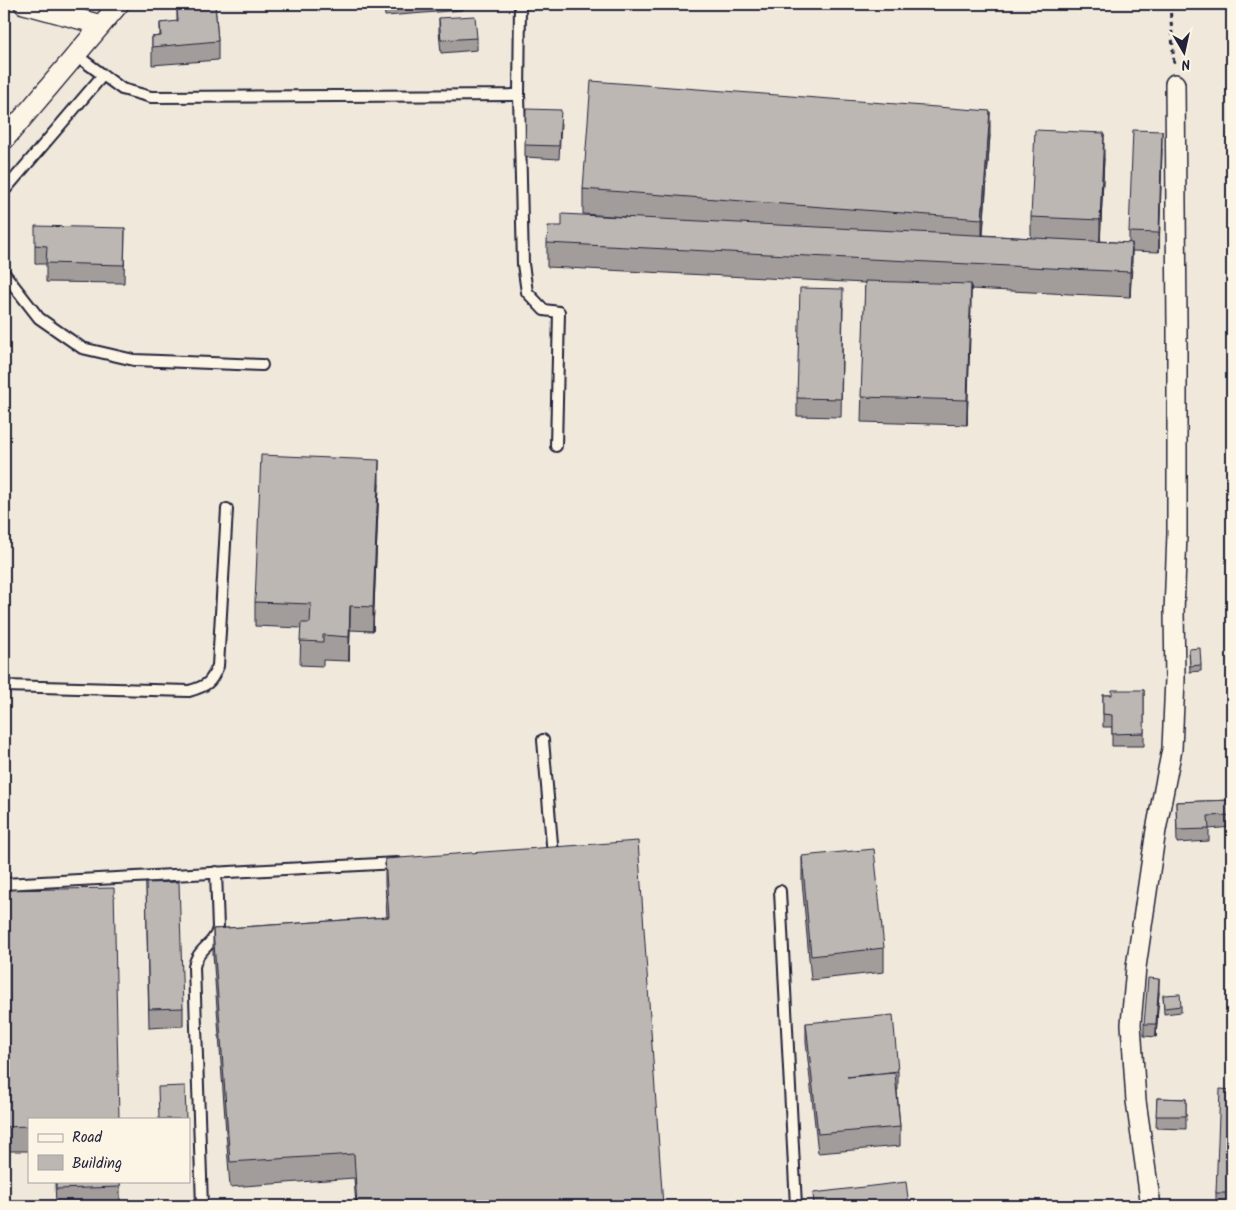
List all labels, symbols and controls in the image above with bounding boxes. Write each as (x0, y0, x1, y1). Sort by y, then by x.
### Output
north arrow (1158, 28, 1208, 78)
text: N (1180, 52, 1192, 75)
legend (28, 1118, 190, 1182)
text: Road (72, 1126, 103, 1150)
text: Building (72, 1152, 122, 1176)

